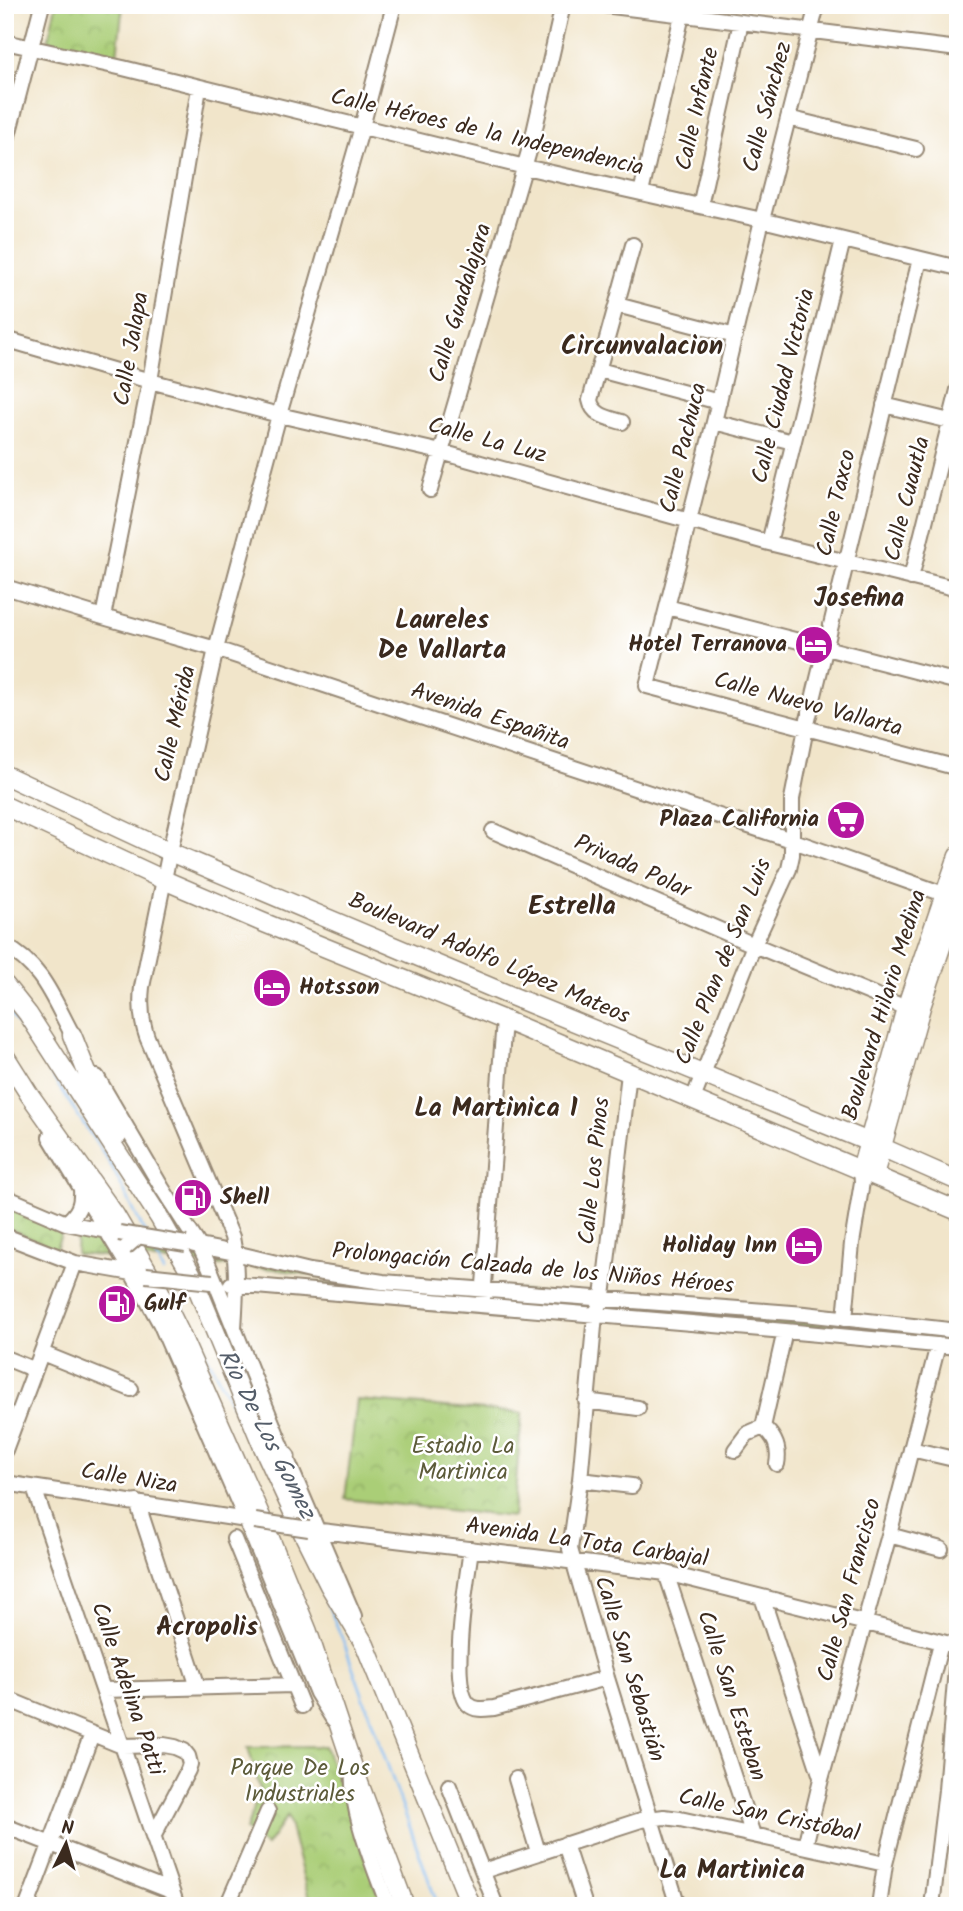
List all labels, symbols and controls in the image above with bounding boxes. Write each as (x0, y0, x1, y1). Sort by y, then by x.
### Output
street label: Calle Sánchez (733, 38, 803, 176)
street label: Calle Infante (666, 44, 730, 174)
street label: Calle Héroes de la Independencia (327, 79, 647, 187)
street label: Calle Guadalajara (420, 219, 502, 387)
street label: Calle Ciudad Victoria (742, 285, 826, 487)
street label: Calle Jalapa (104, 289, 160, 409)
district label: Circunvalacion (561, 326, 723, 368)
street label: Calle Pachuca (650, 379, 718, 517)
street label: Calle La Luz (424, 408, 550, 474)
street label: Calle Cuautla (875, 433, 941, 565)
street label: Calle Taxco (807, 446, 867, 560)
district label: Josefina (814, 578, 904, 620)
district label: Laureles De Vallarta (378, 600, 506, 672)
hotel icon: Hotel Terranova (793, 624, 835, 666)
place label: Hotel Terranova (628, 627, 787, 663)
street label: Calle Mérida (145, 662, 207, 786)
street label: Calle Nuevo Vallarta (710, 662, 906, 748)
street label: Avenida Españita (406, 673, 574, 761)
supermarket icon: Plaza California (825, 799, 867, 841)
place label: Plaza California (660, 802, 819, 838)
street label: Privada Polar (568, 825, 697, 909)
street label: Calle Plan de San Luis (666, 853, 782, 1071)
street label: Boulevard Adolfo López Mateos (343, 883, 636, 1035)
street label: Boulevard Hilario Medina (833, 885, 937, 1125)
district label: Estrella (528, 886, 616, 928)
hotel icon: Hotsson (251, 967, 293, 1009)
place label: Hotsson (299, 970, 380, 1006)
district label: La Martinica 1 (414, 1088, 578, 1130)
street label: Calle Los Pinos (569, 1095, 621, 1246)
fuel station icon: Shell (172, 1177, 214, 1219)
place label: Shell (220, 1180, 270, 1216)
hotel icon: Holiday Inn (783, 1225, 825, 1267)
place label: Holiday Inn (662, 1228, 777, 1264)
street label: Prolongación Calzada de los Niños Héroes (331, 1233, 736, 1305)
fuel station icon: Gulf (96, 1283, 138, 1325)
place label: Gulf (144, 1286, 187, 1322)
water label: Rio De Los Gomez (206, 1342, 327, 1528)
park label: Estadio La Martinica (412, 1429, 514, 1491)
street label: Calle Niza (78, 1454, 180, 1504)
street label: Calle San Francisco (808, 1494, 892, 1686)
street label: Avenida La Tota Carbajal (463, 1508, 711, 1578)
street label: Calle San Sebastián (584, 1572, 674, 1766)
street label: Calle Adelina Patti (80, 1597, 174, 1782)
street label: Calle San Esteban (686, 1606, 776, 1786)
district label: Acropolis (156, 1607, 258, 1649)
park label: Parque De Los Industriales (230, 1751, 370, 1813)
street label: Calle San Cristóbal (675, 1779, 863, 1853)
north arrow (32, 1810, 102, 1880)
text: N (60, 1814, 75, 1845)
district label: La Martinica (659, 1850, 805, 1892)

